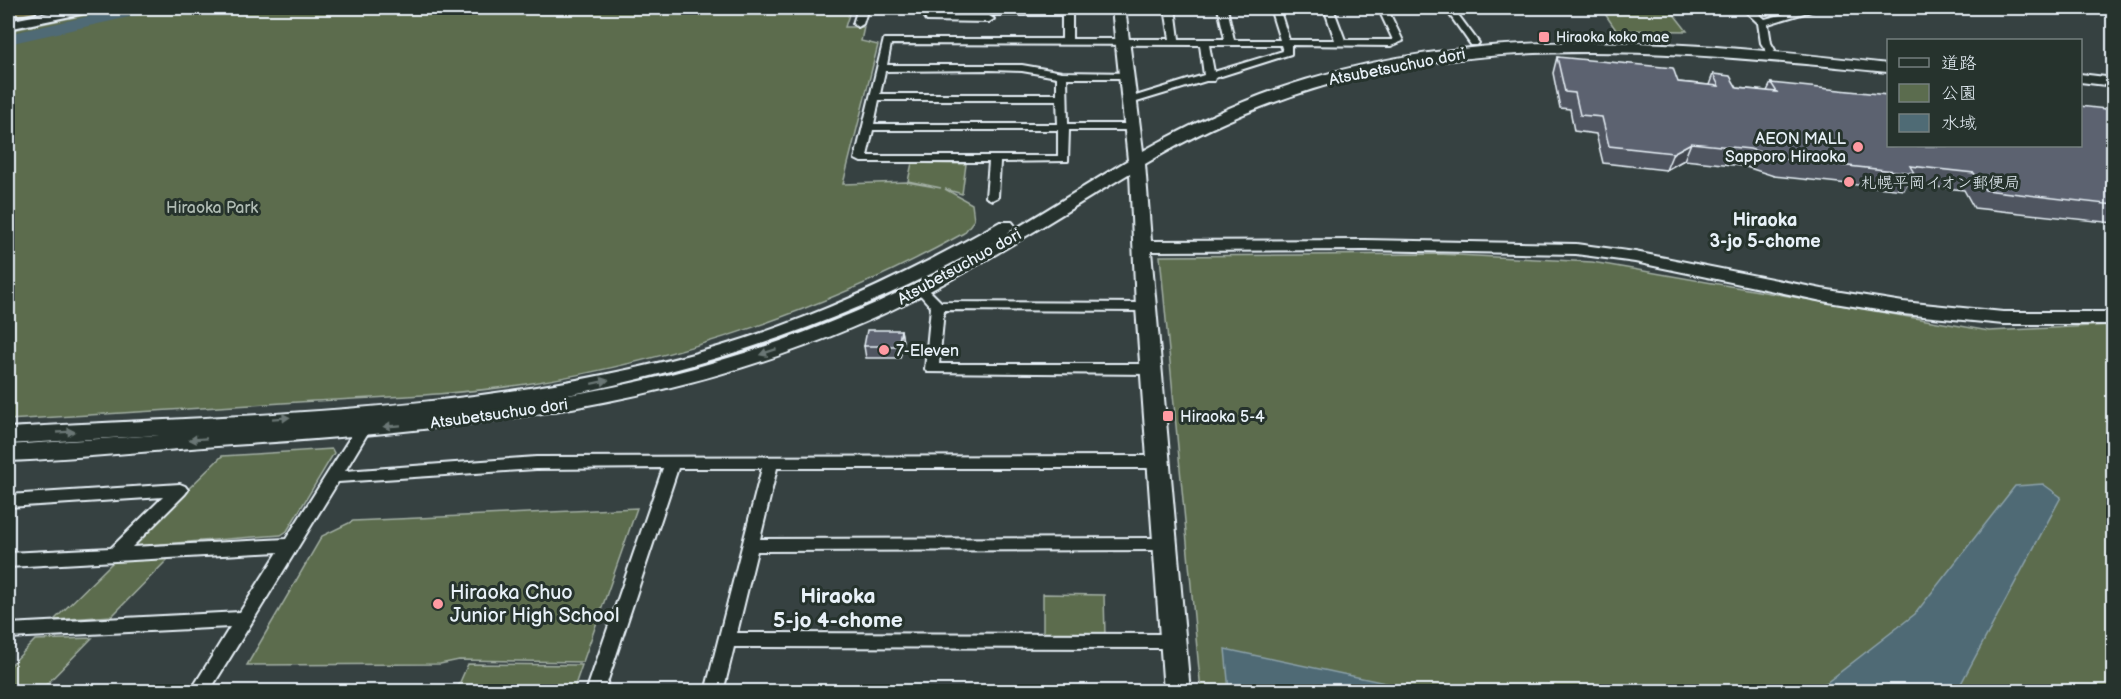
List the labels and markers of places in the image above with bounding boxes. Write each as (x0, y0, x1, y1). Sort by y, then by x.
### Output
place label: Hiraoka koko mae (1556, 29, 1669, 46)
marker: Hiraoka koko mae (1537, 30, 1551, 44)
place label: AEON MALL Sapporo Hiraoka (1725, 130, 1847, 167)
marker: AEON MALL Sapporo Hiraoka (1851, 140, 1865, 154)
place label: 札幌平岡イオン郵便局 (1861, 174, 2020, 193)
marker: 札幌平岡イオン郵便局 (1842, 175, 1856, 189)
place label: 7-Eleven (896, 342, 959, 361)
marker: 7-Eleven (877, 343, 891, 357)
place label: Hiraoka 5-4 (1180, 408, 1265, 427)
marker: Hiraoka 5-4 (1161, 409, 1175, 423)
place label: Hiraoka Chuo Junior High School (450, 581, 619, 628)
marker: Hiraoka Chuo Junior High School (431, 597, 445, 611)

